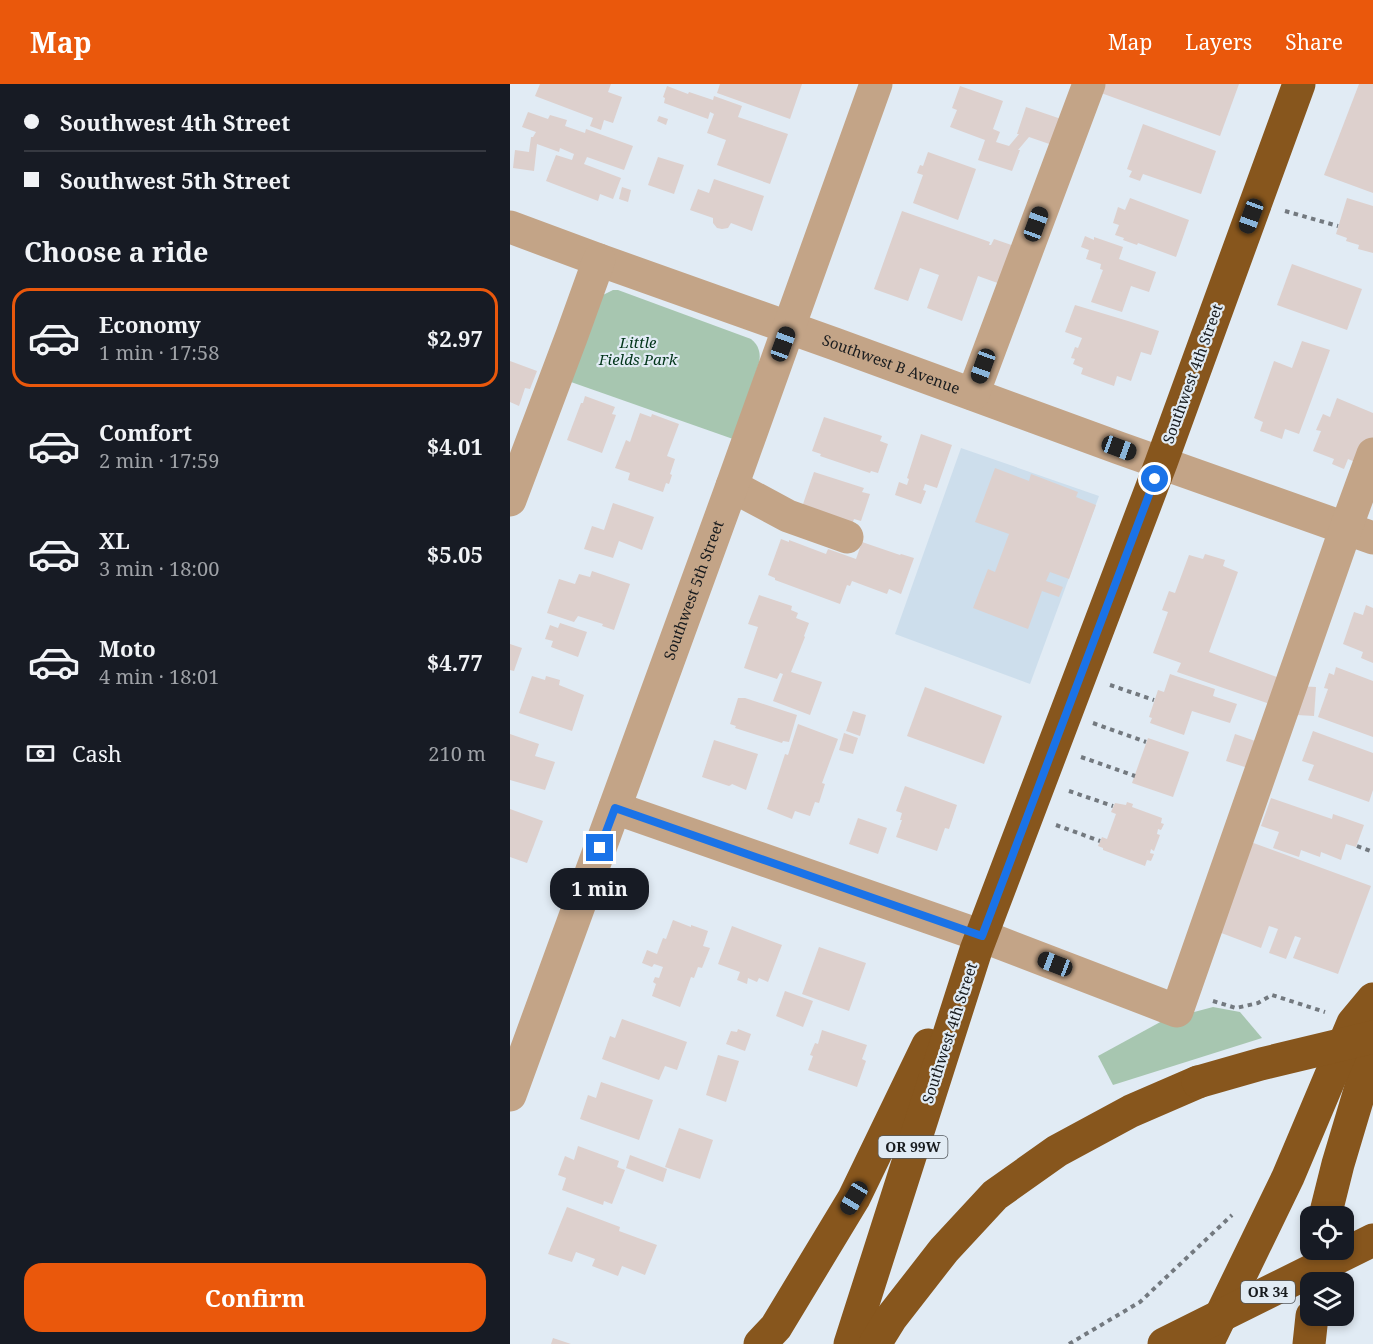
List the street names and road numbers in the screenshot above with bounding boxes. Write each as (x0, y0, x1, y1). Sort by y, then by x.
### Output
street label: Southwest 4th Street (1158, 301, 1227, 446)
street label: Southwest B Avenue (820, 329, 963, 398)
street label: Southwest 5th Street (658, 518, 728, 663)
street label: Southwest 4th Street (917, 960, 981, 1106)
road number: OR 99W (878, 1136, 948, 1158)
road number: OR 34 (1241, 1281, 1295, 1303)

